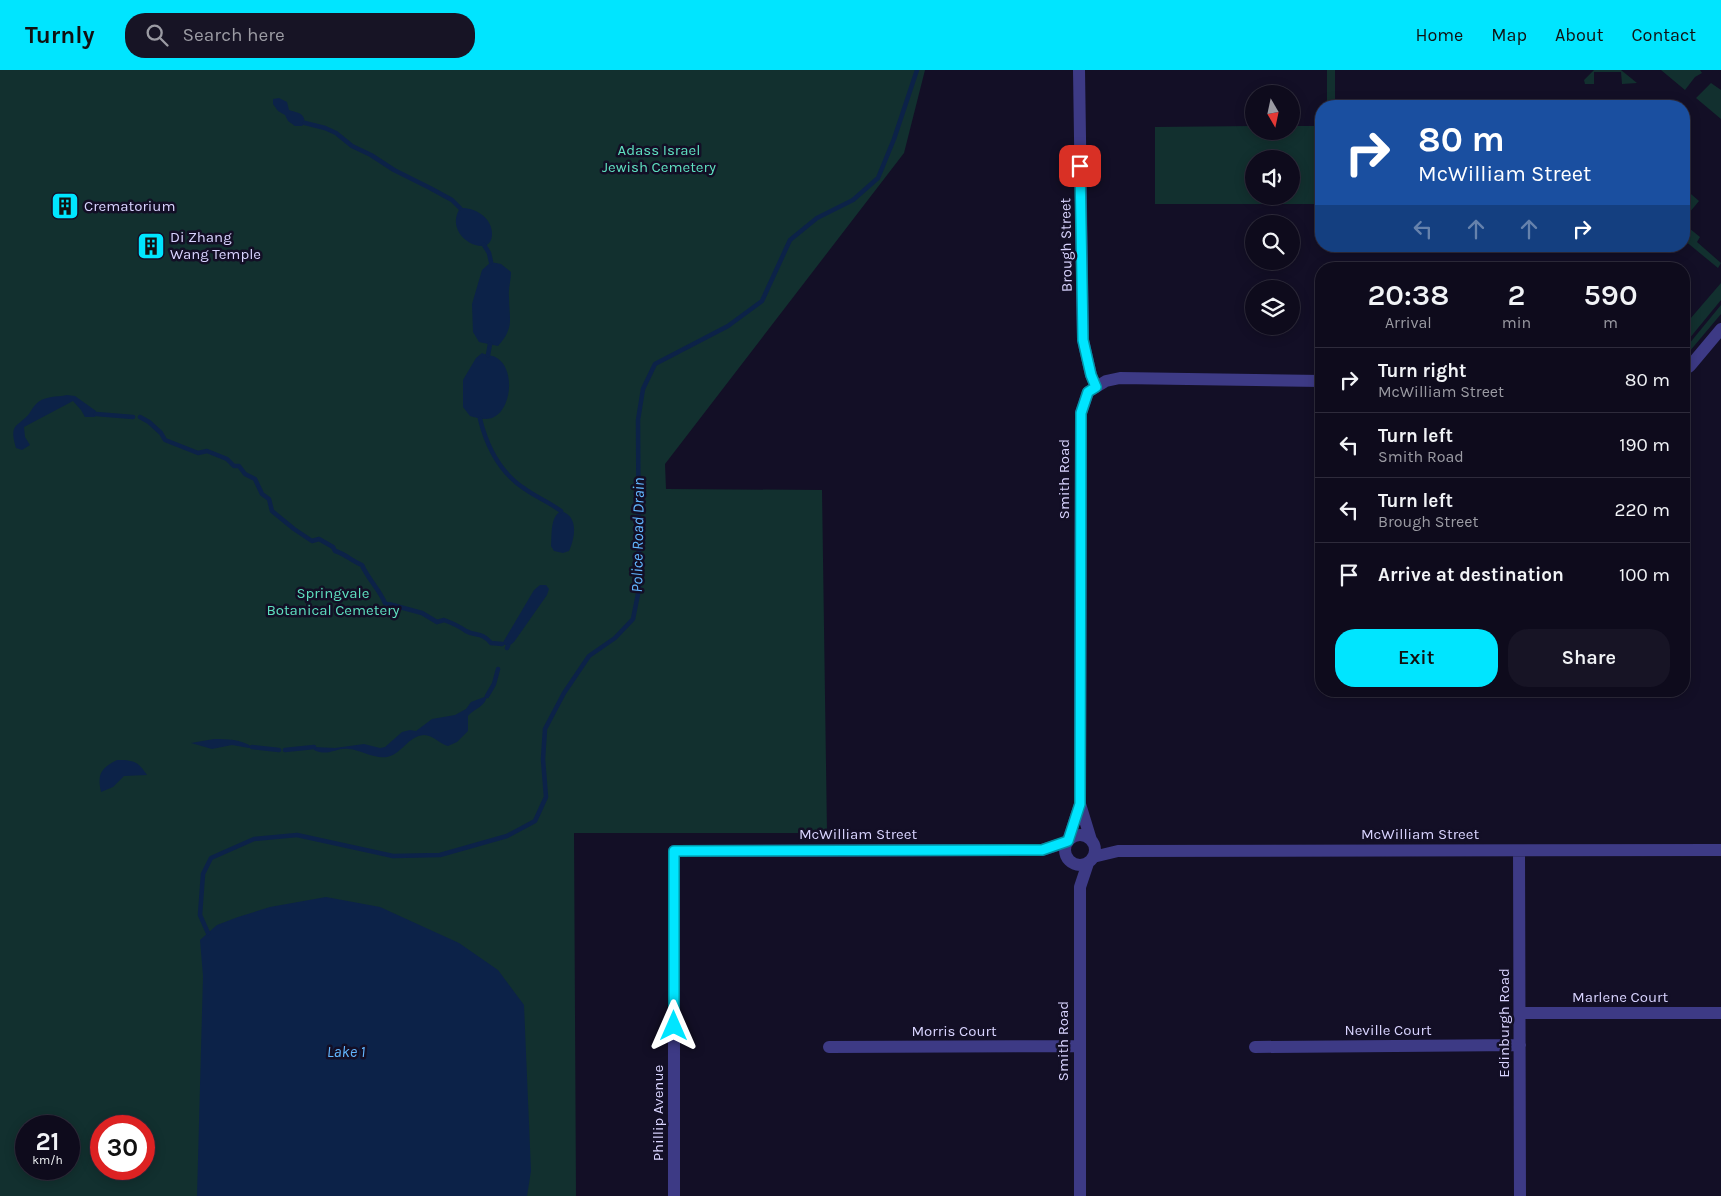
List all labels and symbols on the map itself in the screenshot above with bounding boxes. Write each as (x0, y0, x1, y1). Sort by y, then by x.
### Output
north arrow (1245, 85, 1300, 140)
park label: Adass Israel Jewish Cemetery (602, 141, 716, 176)
pin (1059, 145, 1101, 187)
building icon: Crematorium (50, 191, 80, 221)
place label: Crematorium (84, 197, 175, 215)
street label: Brough Street (1056, 197, 1076, 292)
place label: Di Zhang Wang Temple (170, 228, 261, 263)
building icon: Di Zhang Wang Temple (136, 231, 166, 261)
street label: Smith Road (1055, 439, 1073, 519)
water label: Police Road Drain (627, 477, 648, 593)
park label: Springvale Botanical Cemetery (266, 584, 400, 619)
street label: McWilliam Street (799, 825, 917, 843)
street label: McWilliam Street (1361, 825, 1479, 843)
street label: Edinburgh Road (1495, 968, 1513, 1078)
street label: Marlene Court (1572, 988, 1668, 1006)
position arrow (647, 999, 699, 1051)
street label: Smith Road (1054, 1001, 1072, 1081)
street label: Neville Court (1344, 1021, 1432, 1039)
street label: Morris Court (911, 1022, 997, 1040)
water label: Lake 1 (327, 1042, 365, 1061)
street label: Phillip Avenue (649, 1065, 667, 1161)
speed limit sign: 30 (90, 1115, 155, 1180)

